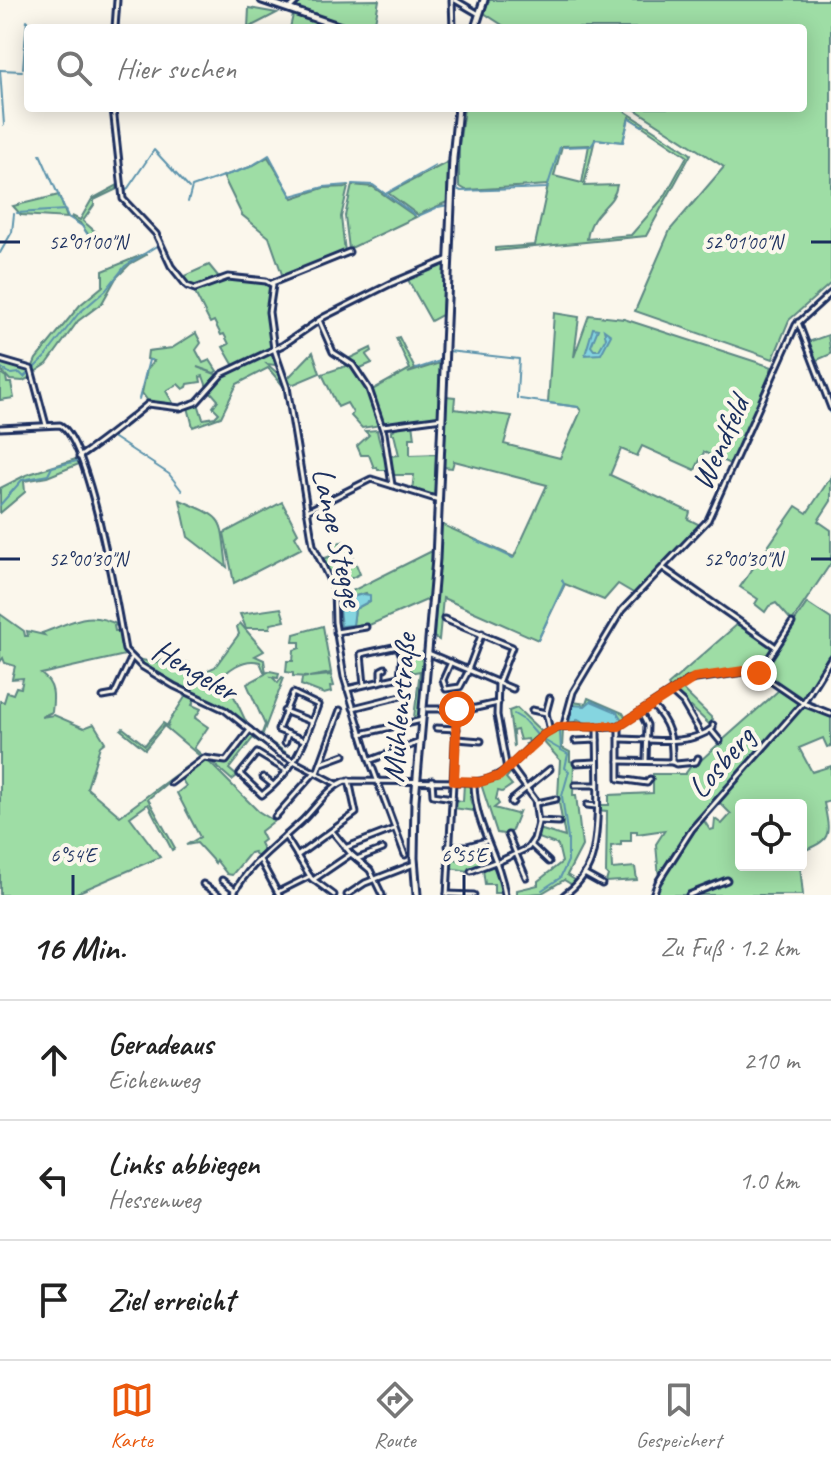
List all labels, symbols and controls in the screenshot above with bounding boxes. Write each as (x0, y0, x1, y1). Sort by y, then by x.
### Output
search box (24, 24, 807, 112)
icon: search (52, 46, 96, 90)
text: Hier suchen (116, 49, 236, 87)
text: 52°01'00"N (49, 230, 130, 255)
text: 52°01'00"N (704, 230, 785, 255)
street label: Wendfeld (681, 385, 761, 496)
street label: Lange Stegge (302, 464, 374, 613)
text: 52°00'30"N (49, 547, 130, 572)
text: 52°00'30"N (704, 547, 785, 572)
street label: Hengeler (145, 629, 248, 712)
street label: Mühlenstraße (372, 629, 426, 784)
route end (741, 655, 777, 691)
route start (439, 691, 475, 727)
street label: Losberg (678, 716, 765, 807)
map controls (735, 799, 807, 871)
button: locate (735, 799, 807, 871)
text: 6°54'E (50, 843, 98, 868)
text: 6°55'E (441, 843, 489, 868)
text: 16 Min. (32, 926, 126, 969)
text: Zu Fuß · 1.2 km (661, 931, 799, 964)
text: Geradeaus (108, 1025, 213, 1063)
icon: ahead (32, 1038, 76, 1082)
text: 210 m (743, 1044, 799, 1077)
text: Eichenweg (108, 1063, 199, 1096)
text: Links abbiegen (108, 1145, 259, 1183)
icon: left (32, 1158, 76, 1202)
text: 1.0 km (739, 1164, 799, 1197)
text: Hessenweg (108, 1183, 200, 1216)
icon: arrive (32, 1278, 76, 1322)
text: Ziel erreicht (108, 1281, 234, 1319)
tab: Karte (110, 1378, 154, 1454)
tab: Route (373, 1378, 417, 1454)
tab: Gespeichert (636, 1378, 721, 1454)

